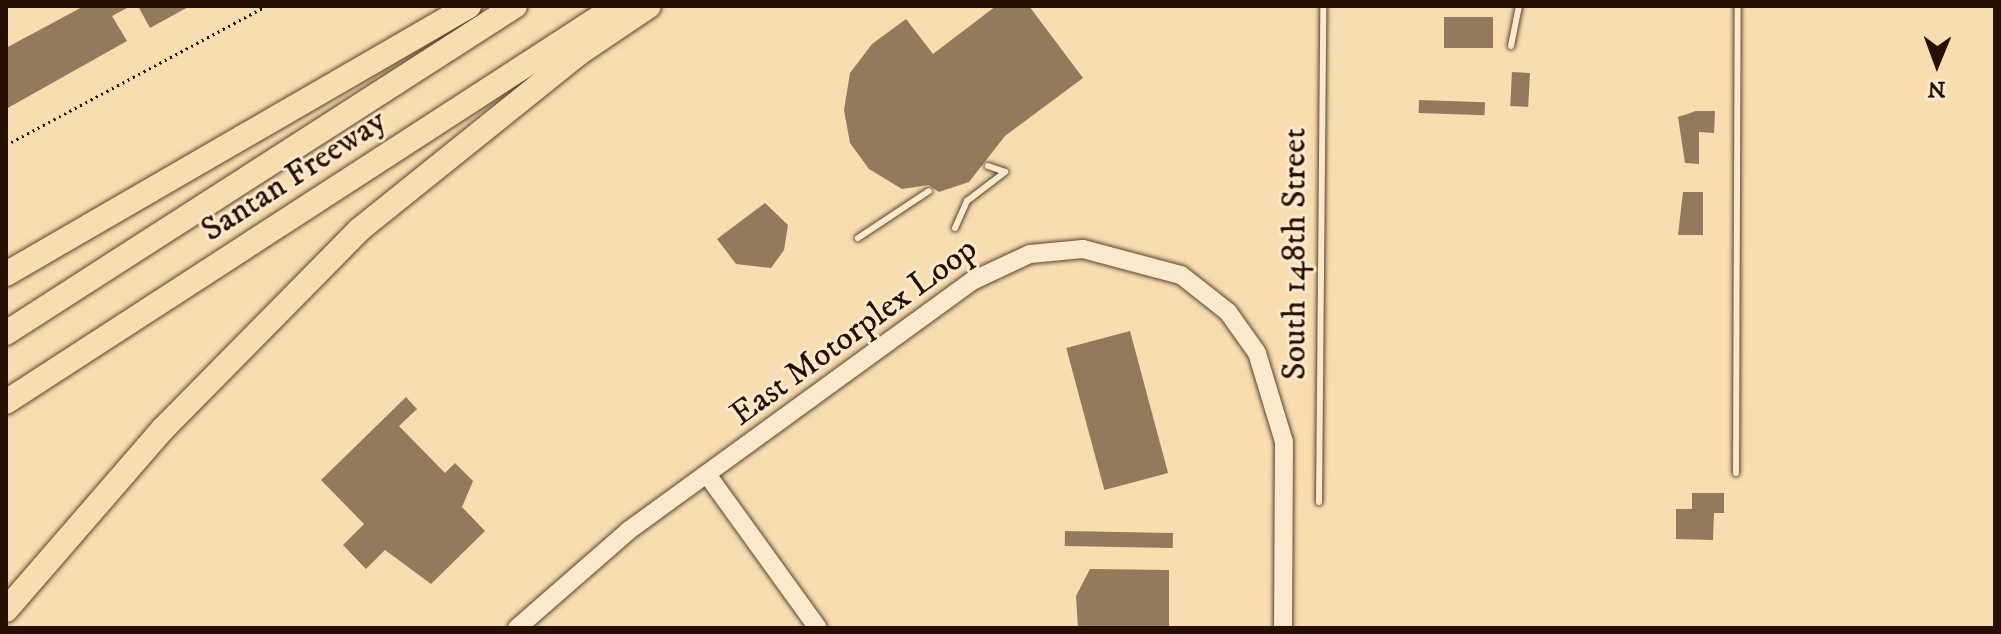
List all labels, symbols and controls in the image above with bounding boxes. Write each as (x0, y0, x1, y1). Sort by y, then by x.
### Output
north arrow (1897, 24, 1977, 104)
text: N (1927, 75, 1946, 102)
street label: Santan Freeway (194, 101, 394, 251)
street label: South 148th Street (1275, 128, 1315, 380)
street label: East Motorplex Loop (723, 229, 985, 435)

